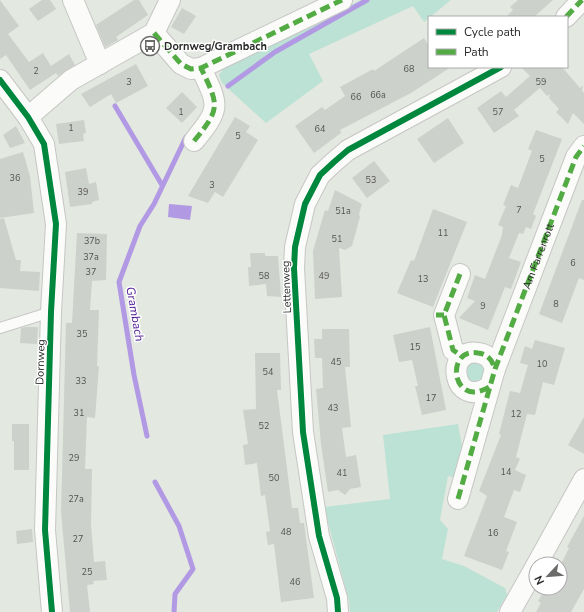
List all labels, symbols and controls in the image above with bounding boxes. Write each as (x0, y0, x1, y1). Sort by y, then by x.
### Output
legend (428, 16, 568, 68)
text: Cycle path (464, 24, 521, 40)
bus stop icon: Dornweg/Grambach (139, 35, 161, 57)
place label: Dornweg/Grambach (164, 39, 267, 54)
text: Path (464, 44, 489, 60)
house number: 68 (404, 63, 414, 75)
house number: 2 (33, 65, 39, 77)
house number: 3 (126, 76, 132, 88)
house number: 59 (536, 76, 546, 88)
house number: 66a (370, 89, 386, 101)
house number: 66 (351, 91, 361, 103)
house number: 1 (178, 106, 184, 118)
house number: 57 (493, 106, 503, 118)
house number: 1 (68, 122, 74, 134)
house number: 64 (315, 123, 326, 135)
house number: 5 (235, 130, 241, 142)
house number: 5 (539, 153, 545, 165)
house number: 36 (10, 172, 20, 184)
house number: 53 (366, 174, 376, 186)
house number: 3 (209, 179, 215, 191)
house number: 39 (78, 186, 88, 198)
house number: 7 (516, 204, 522, 216)
house number: 51a (335, 205, 351, 217)
street label: Am Farrenrott (519, 221, 558, 291)
house number: 11 (438, 227, 448, 239)
house number: 51 (332, 233, 342, 245)
house number: 37b (84, 235, 100, 247)
house number: 37a (83, 251, 99, 263)
house number: 6 (570, 257, 576, 269)
street label: Lettenweg (278, 260, 295, 314)
house number: 37 (86, 266, 96, 278)
house number: 58 (259, 270, 269, 282)
house number: 49 (319, 270, 329, 282)
house number: 13 (418, 273, 428, 285)
water label: Grambach (122, 285, 148, 343)
house number: 8 (553, 298, 559, 310)
house number: 9 (480, 300, 486, 312)
house number: 35 (77, 328, 87, 340)
street label: Dornweg (32, 339, 49, 385)
house number: 15 (410, 341, 420, 353)
house number: 45 (331, 356, 341, 368)
house number: 10 (537, 358, 547, 370)
house number: 54 (263, 366, 274, 378)
house number: 33 (76, 375, 86, 387)
house number: 17 (426, 392, 436, 404)
house number: 43 (328, 402, 338, 414)
house number: 31 (74, 407, 84, 419)
house number: 12 (511, 408, 521, 420)
house number: 52 (259, 420, 269, 432)
house number: 29 (69, 452, 79, 464)
house number: 14 (501, 466, 512, 478)
house number: 41 (337, 467, 347, 479)
house number: 50 (269, 472, 279, 484)
house number: 27a (68, 493, 84, 505)
house number: 48 (281, 526, 291, 538)
house number: 16 (488, 527, 498, 539)
house number: 27 (73, 533, 83, 545)
north arrow (528, 556, 568, 596)
house number: 25 (82, 566, 92, 578)
text: N (531, 573, 548, 587)
house number: 46 (290, 576, 300, 588)

